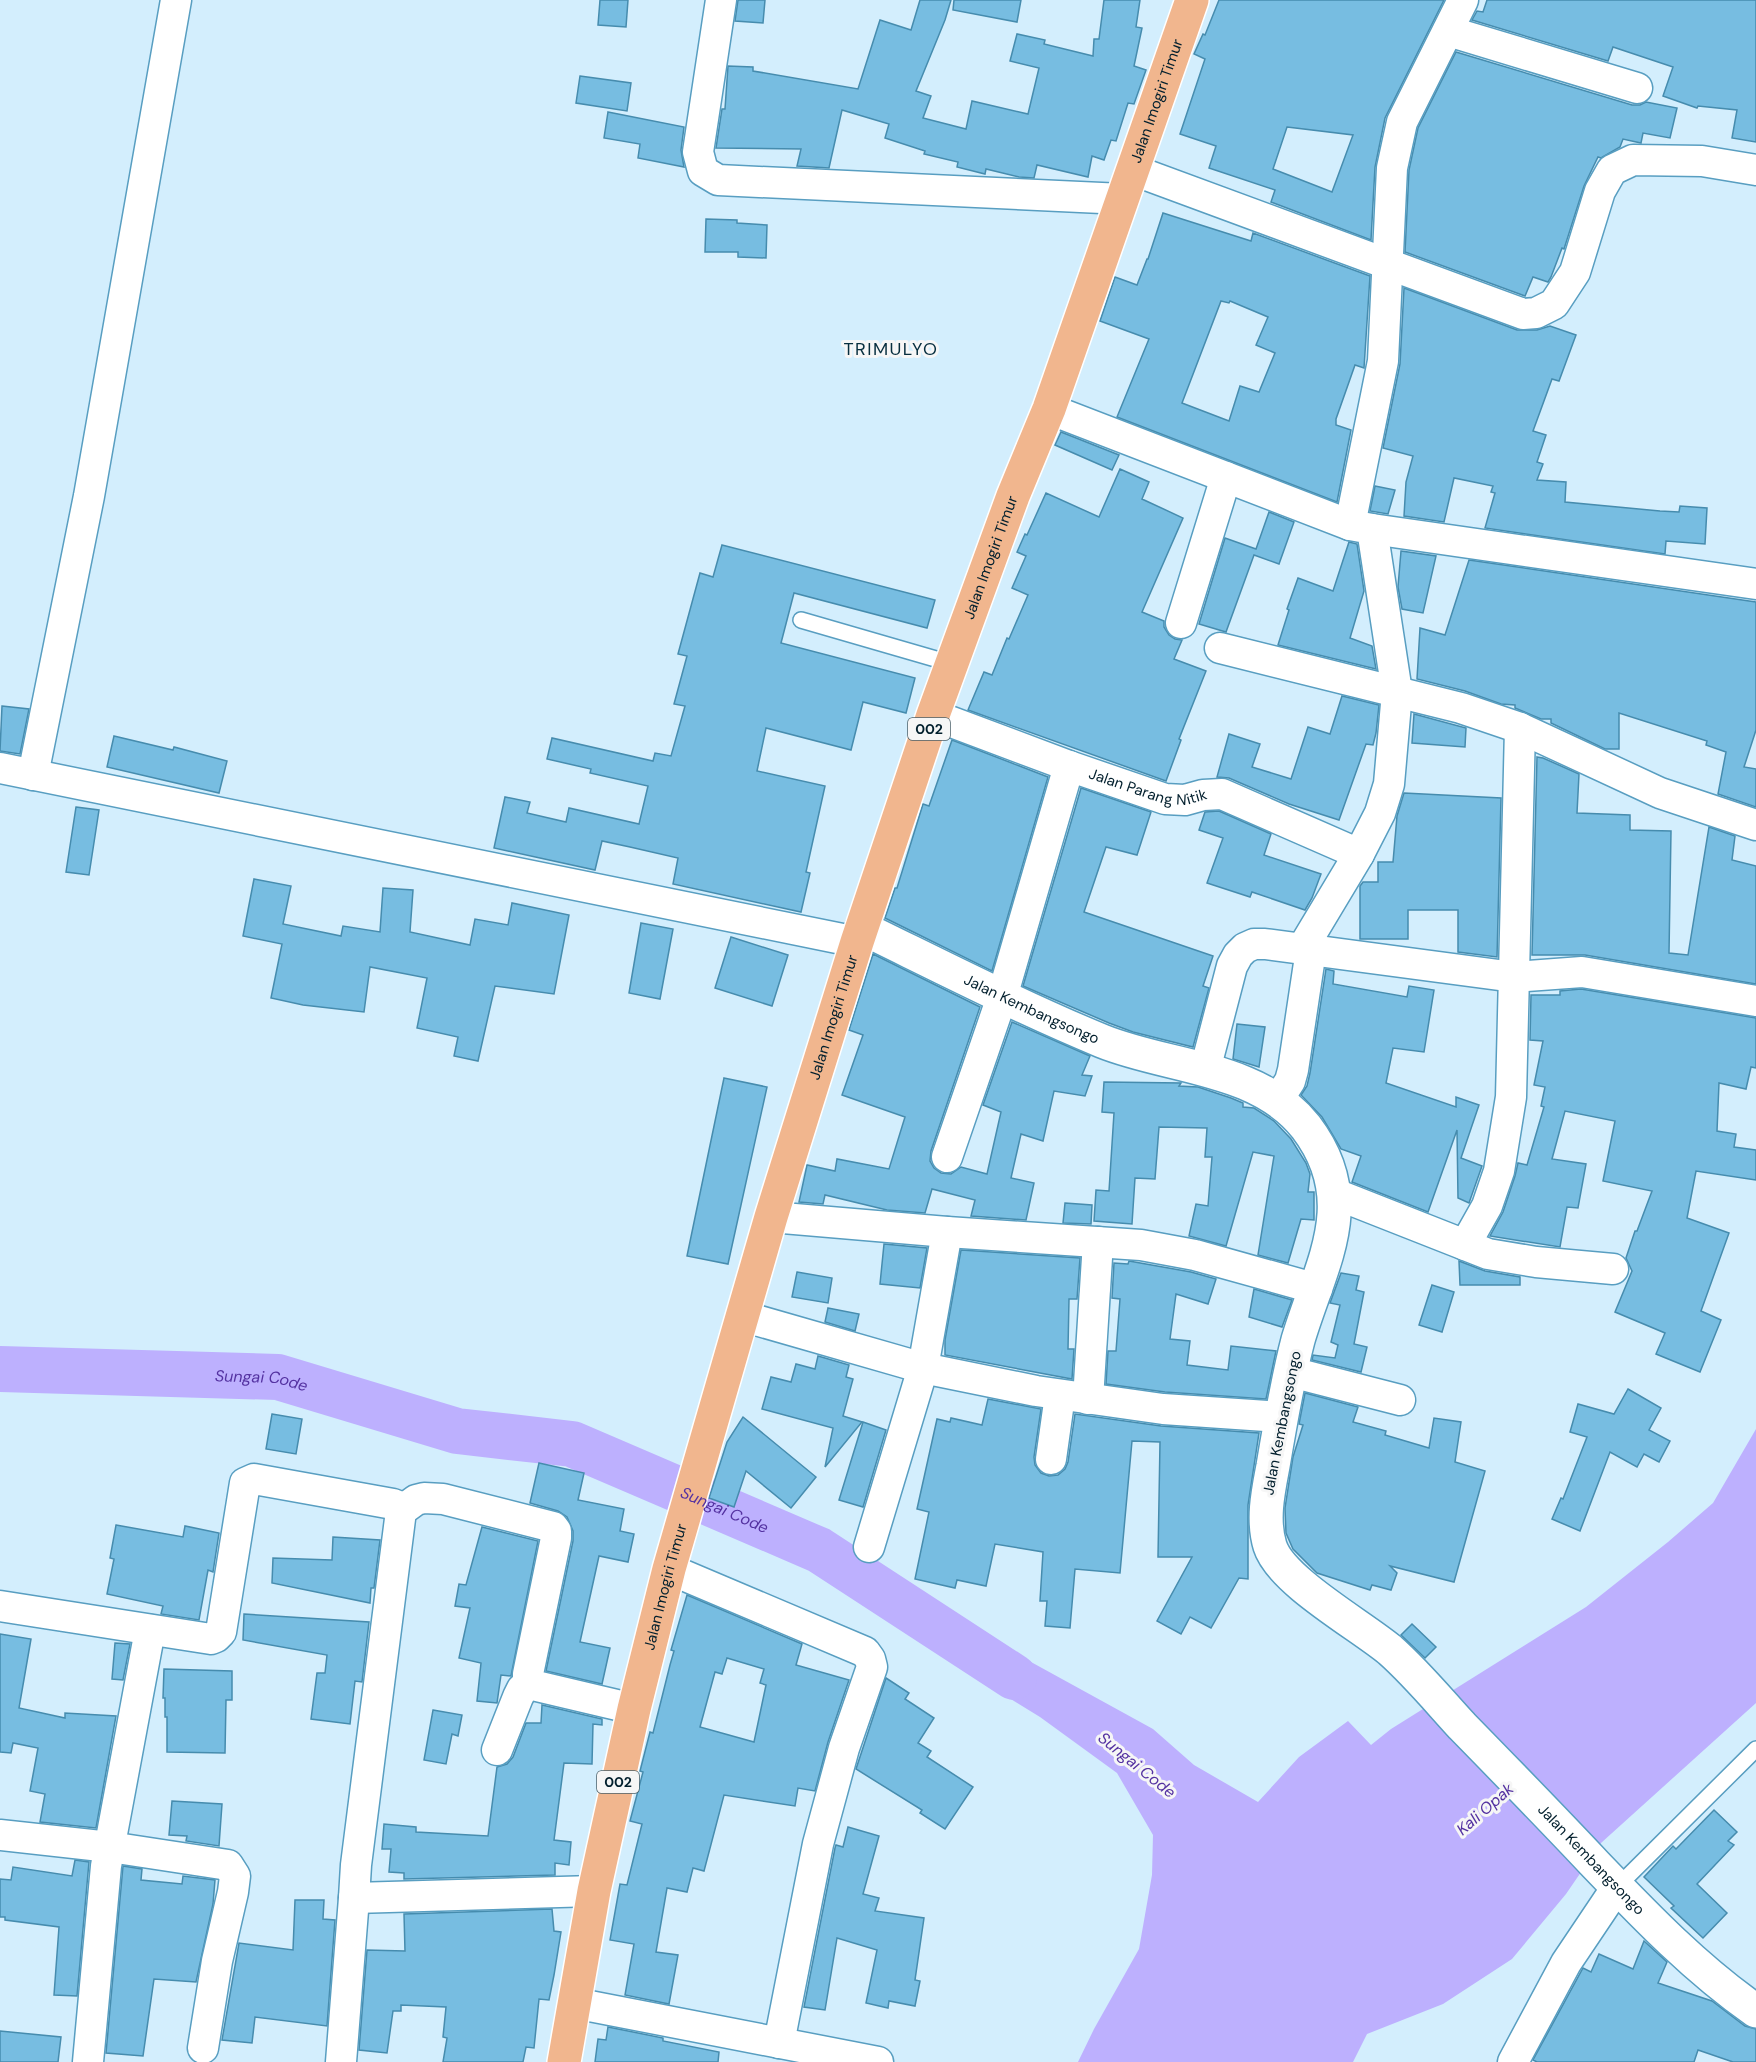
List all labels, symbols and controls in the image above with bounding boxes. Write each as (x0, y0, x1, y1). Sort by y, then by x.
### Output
street label: Jalan Imogiri Timur (1126, 36, 1188, 166)
district label: TRIMULYO (843, 337, 939, 361)
street label: Jalan Imogiri Timur (959, 493, 1022, 622)
road number: 002 (908, 718, 950, 740)
street label: Jalan Parang Nitik (1086, 764, 1210, 810)
street label: Jalan Imogiri Timur (805, 952, 863, 1082)
street label: Jalan Kembangsongo (961, 970, 1102, 1049)
street label: Jalan Kembangsongo (1258, 1349, 1306, 1497)
water label: Sungai Code (215, 1365, 311, 1396)
water label: Sungai Code (677, 1481, 772, 1538)
street label: Jalan Imogiri Timur (639, 1521, 692, 1652)
water label: Sungai Code (1094, 1727, 1180, 1803)
road number: 002 (597, 1771, 639, 1793)
water label: Kali Opak (1452, 1778, 1519, 1840)
street label: Jalan Kembangsongo (1533, 1800, 1649, 1920)

